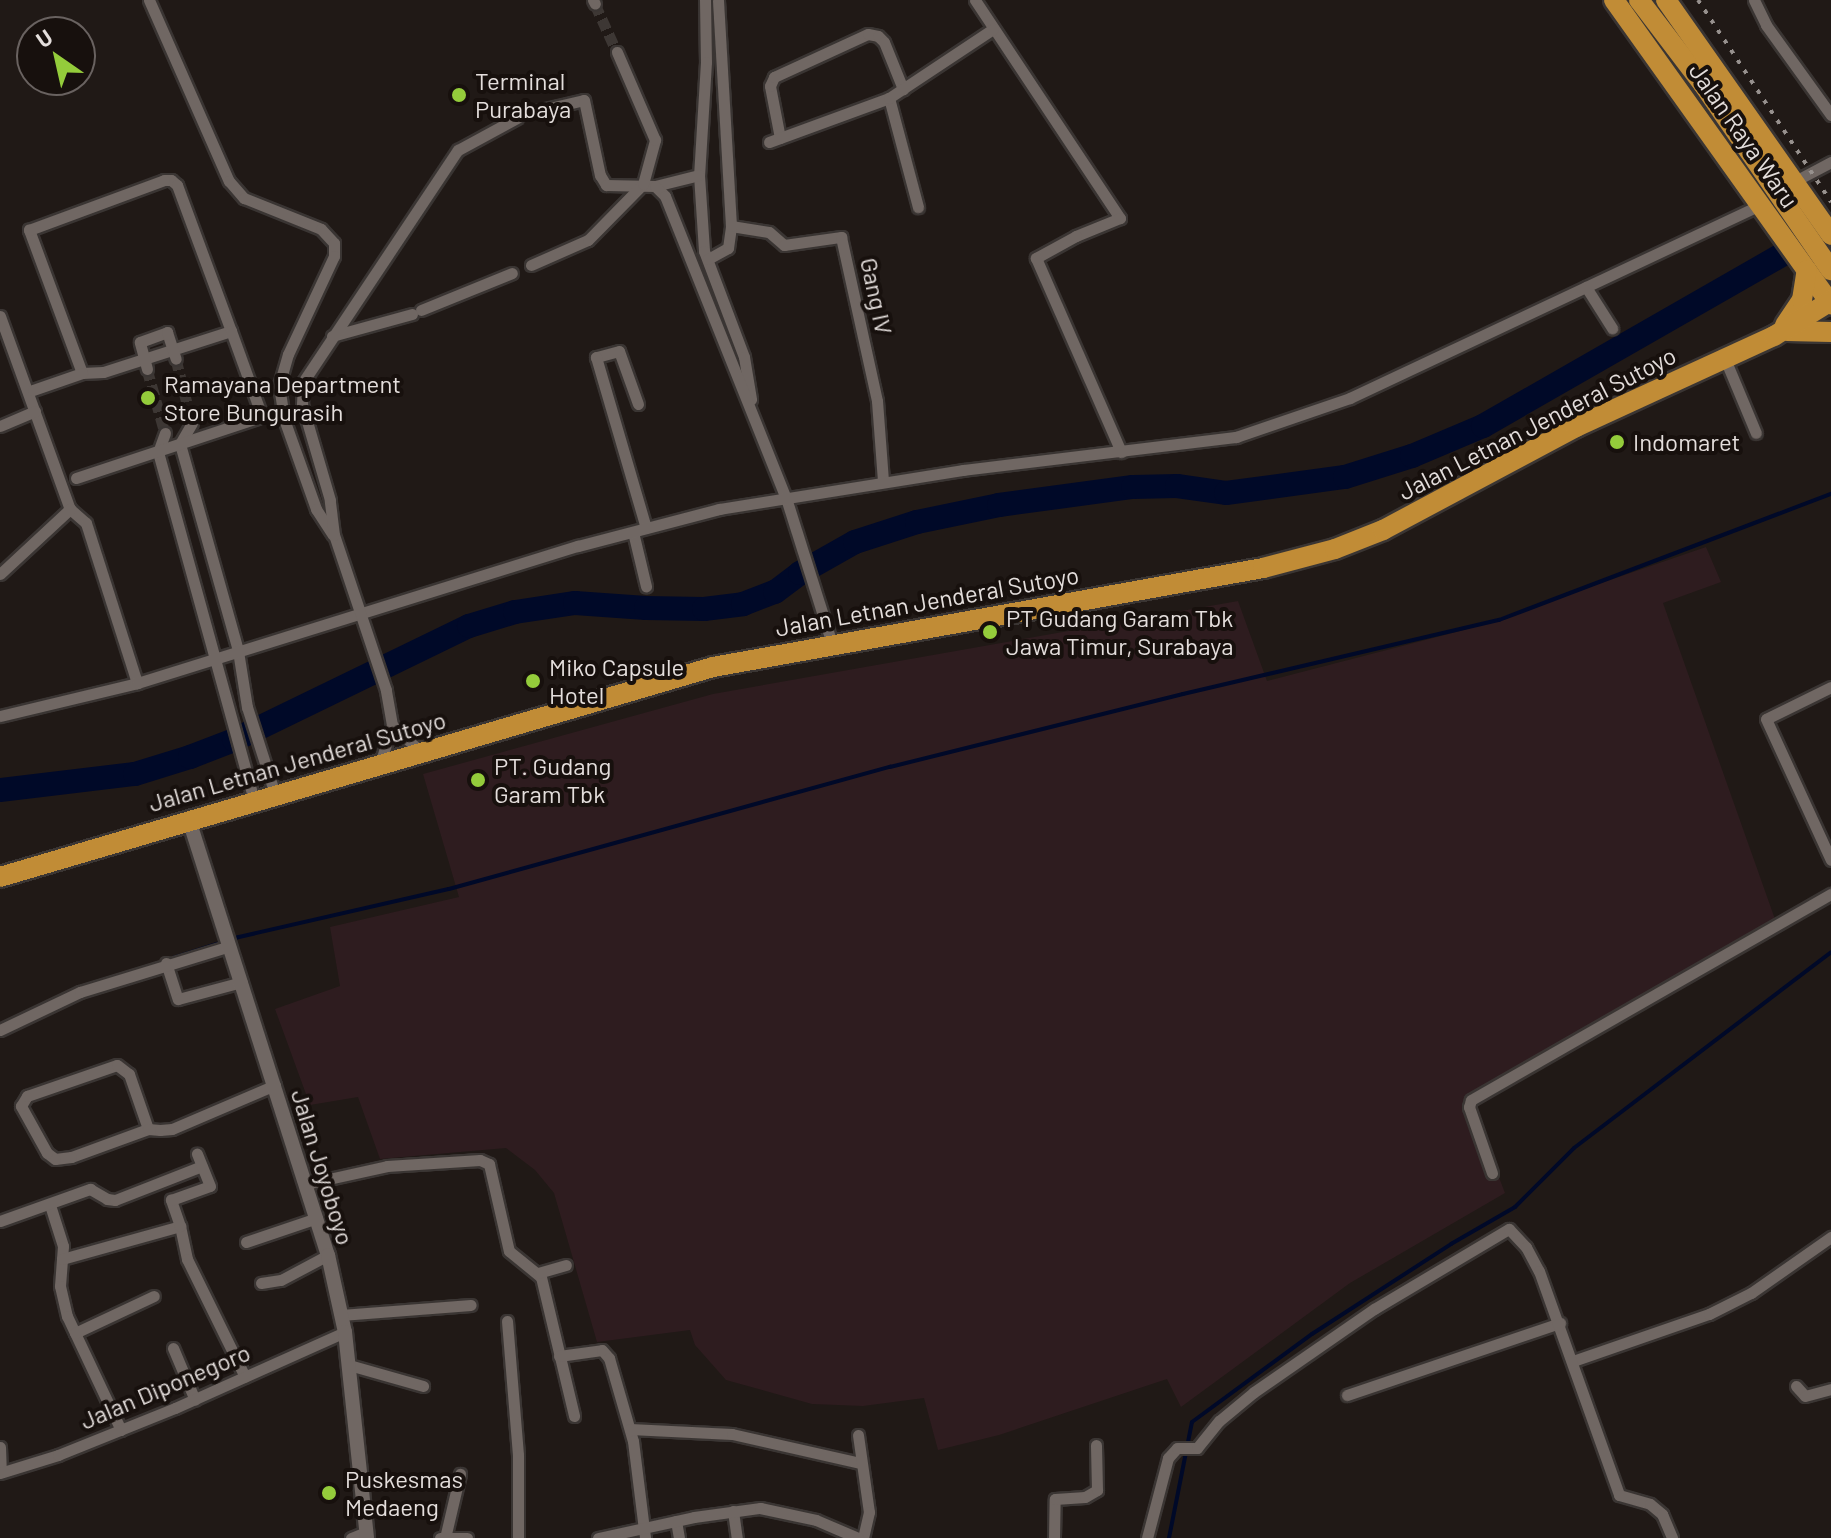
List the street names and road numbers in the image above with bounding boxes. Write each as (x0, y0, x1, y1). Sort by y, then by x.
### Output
street label: Jalan Raya Waru (1683, 57, 1805, 213)
street label: Gang IV (855, 255, 899, 337)
street label: Jalan Letnan Jenderal Sutoyo (1393, 340, 1681, 506)
street label: Jalan Letnan Jenderal Sutoyo (773, 560, 1081, 642)
street label: Jalan Letnan Jenderal Sutoyo (145, 705, 449, 817)
street label: Jalan Joyoboyo (286, 1086, 360, 1248)
street label: Jalan Diponegoro (76, 1337, 254, 1435)

